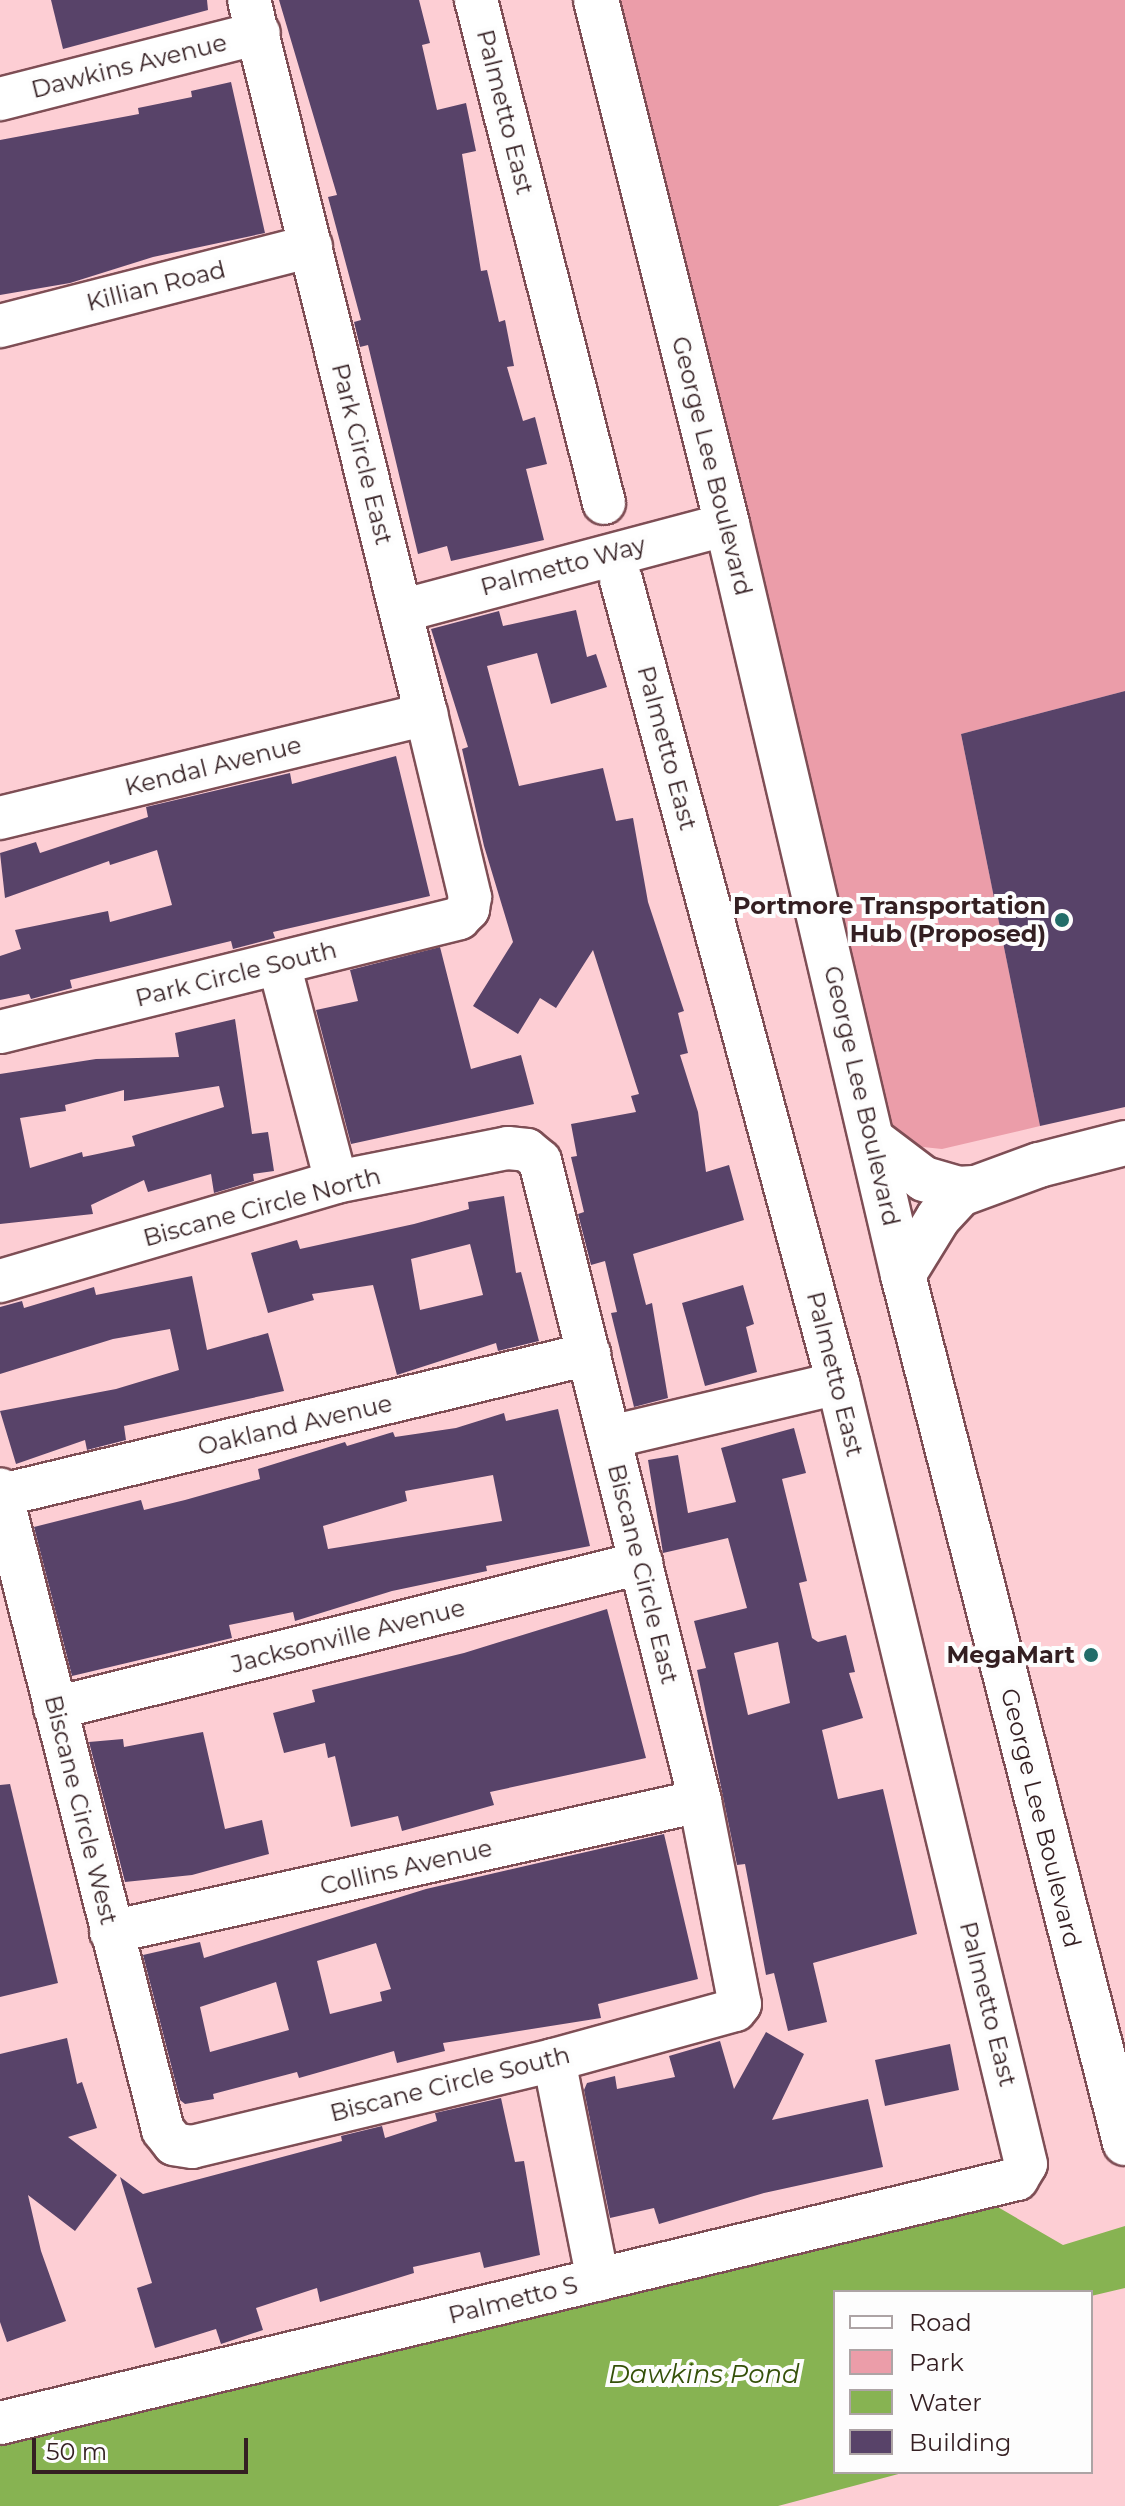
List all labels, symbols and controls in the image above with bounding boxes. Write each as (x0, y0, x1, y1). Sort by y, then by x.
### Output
street label: Palmetto East (471, 27, 539, 197)
street label: Dawkins Avenue (28, 28, 230, 104)
street label: Killian Road (83, 255, 229, 317)
street label: George Lee Boulevard (666, 333, 758, 599)
street label: Park Circle East (326, 360, 398, 548)
street label: Palmetto Way (477, 530, 649, 602)
street label: Palmetto East (631, 663, 703, 833)
street label: Kendal Avenue (122, 730, 304, 802)
place label: Portmore Transportation Hub (Proposed) (733, 892, 1046, 948)
marker: Portmore Transportation Hub (Proposed) (1053, 911, 1071, 929)
street label: Park Circle South (132, 935, 340, 1013)
street label: George Lee Boulevard (818, 963, 906, 1229)
street label: Biscane Circle North (140, 1161, 384, 1253)
street label: Palmetto East (801, 1289, 869, 1459)
street label: Oakland Avenue (195, 1389, 395, 1461)
street label: Biscane Circle East (602, 1461, 684, 1687)
street label: Jacksonville Avenue (228, 1593, 468, 1679)
place label: MegaMart (946, 1641, 1075, 1669)
marker: MegaMart (1082, 1646, 1100, 1664)
street label: George Lee Boulevard (995, 1685, 1087, 1951)
street label: Biscane Circle West (39, 1692, 123, 1928)
street label: Collins Avenue (317, 1833, 495, 1901)
street label: Palmetto East (954, 1919, 1022, 2089)
street label: Biscane Circle South (327, 2040, 573, 2128)
street label: Palmetto S (445, 2270, 581, 2330)
legend (833, 2290, 1093, 2474)
text: Road (909, 2308, 972, 2337)
text: Park (909, 2348, 964, 2377)
water label: Dawkins Pond (608, 2359, 800, 2391)
text: Water (909, 2388, 982, 2417)
scale bar (36, 2422, 252, 2472)
text: Building (909, 2428, 1012, 2457)
text: 50 m (46, 2437, 107, 2466)

